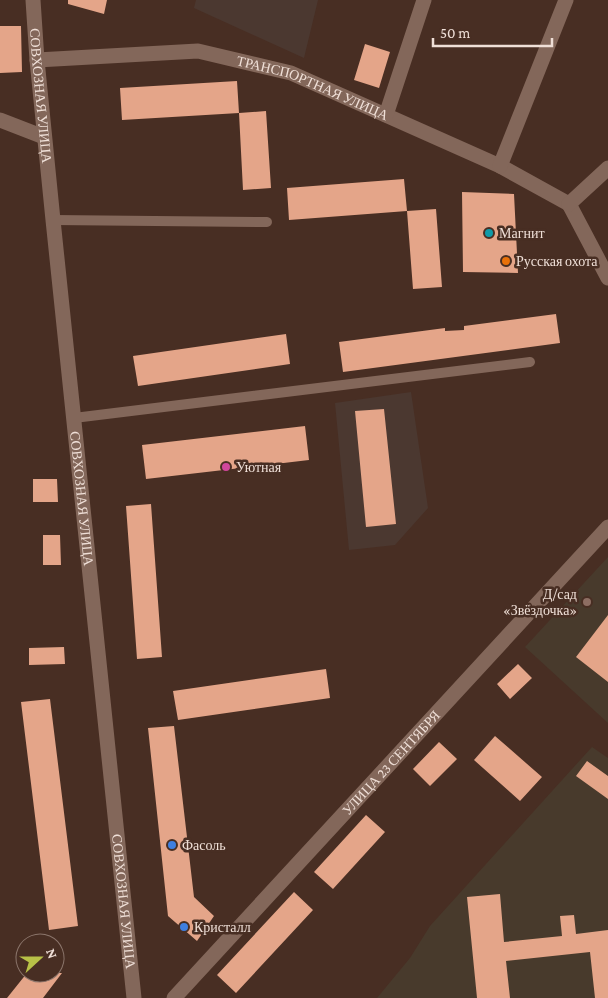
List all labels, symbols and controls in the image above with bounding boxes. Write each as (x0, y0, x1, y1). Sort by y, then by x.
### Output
scale bar (433, 15, 552, 47)
text: 50 m (440, 25, 470, 41)
street label: СОВХОЗНАЯ УЛИЦА (27, 28, 55, 165)
street label: ТРАНСПОРТНАЯ УЛИЦА (235, 52, 392, 124)
place label: Магнит (499, 225, 545, 241)
marker: Магнит (483, 227, 495, 239)
place label: Русская охота (516, 253, 598, 269)
marker: Русская охота (500, 255, 512, 267)
street label: СОВХОЗНАЯ УЛИЦА (67, 430, 97, 568)
place label: Уютная (236, 459, 282, 475)
marker: Уютная (220, 461, 232, 473)
place label: Д/сад «Звёздочка» (503, 586, 577, 618)
marker: Д/сад «Звёздочка» (581, 596, 593, 608)
street label: УЛИЦА 23 СЕНТЯБРЯ (339, 707, 443, 818)
street label: СОВХОЗНАЯ УЛИЦА (109, 833, 139, 970)
place label: Фасоль (182, 837, 226, 853)
marker: Фасоль (166, 839, 178, 851)
place label: Кристалл (194, 919, 251, 935)
marker: Кристалл (178, 921, 190, 933)
north arrow (15, 933, 65, 983)
text: N (43, 946, 61, 961)

